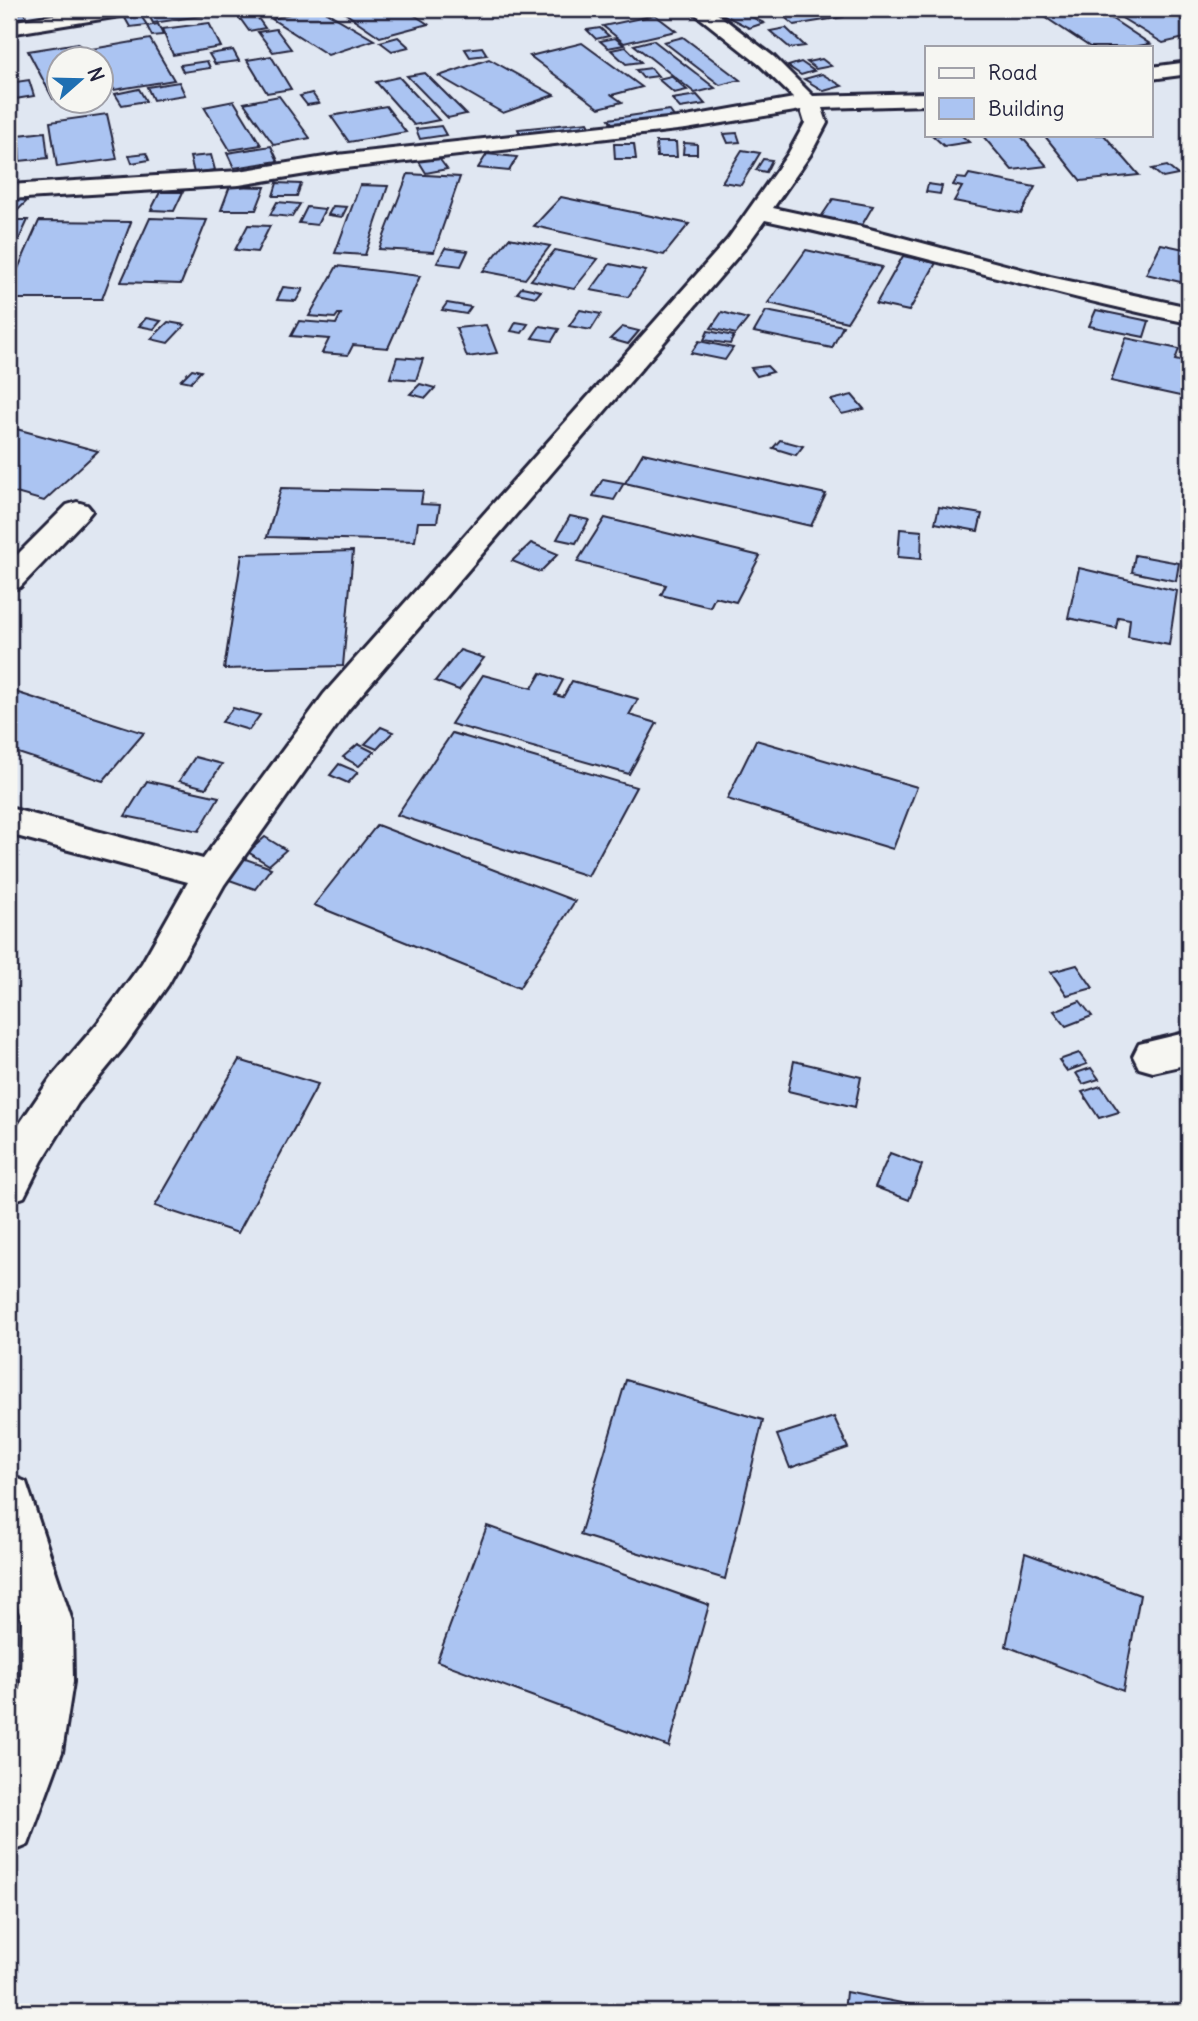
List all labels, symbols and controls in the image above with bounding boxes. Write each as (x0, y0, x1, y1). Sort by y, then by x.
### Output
north arrow (46, 46, 116, 116)
legend (925, 46, 1152, 136)
text: Road (988, 59, 1037, 86)
text: N (82, 64, 109, 84)
text: Building (988, 95, 1064, 122)

